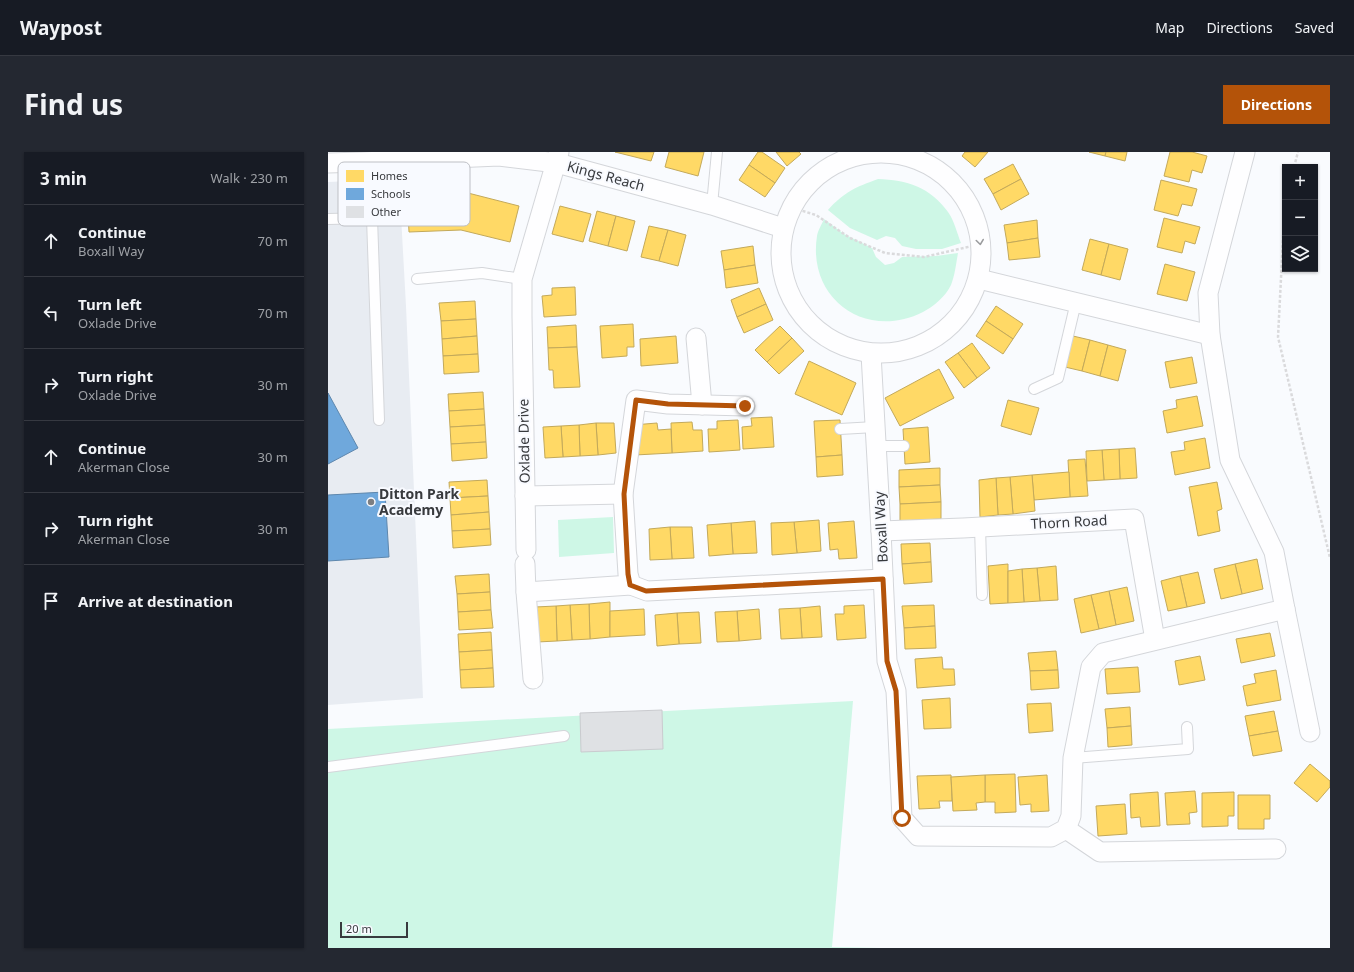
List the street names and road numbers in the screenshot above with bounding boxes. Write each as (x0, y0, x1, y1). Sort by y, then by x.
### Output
street label: Kings Reach (565, 156, 647, 195)
street label: Oxlade Drive (513, 398, 534, 483)
street label: Boxall Way (869, 490, 892, 563)
street label: Thorn Road (1030, 510, 1108, 533)

